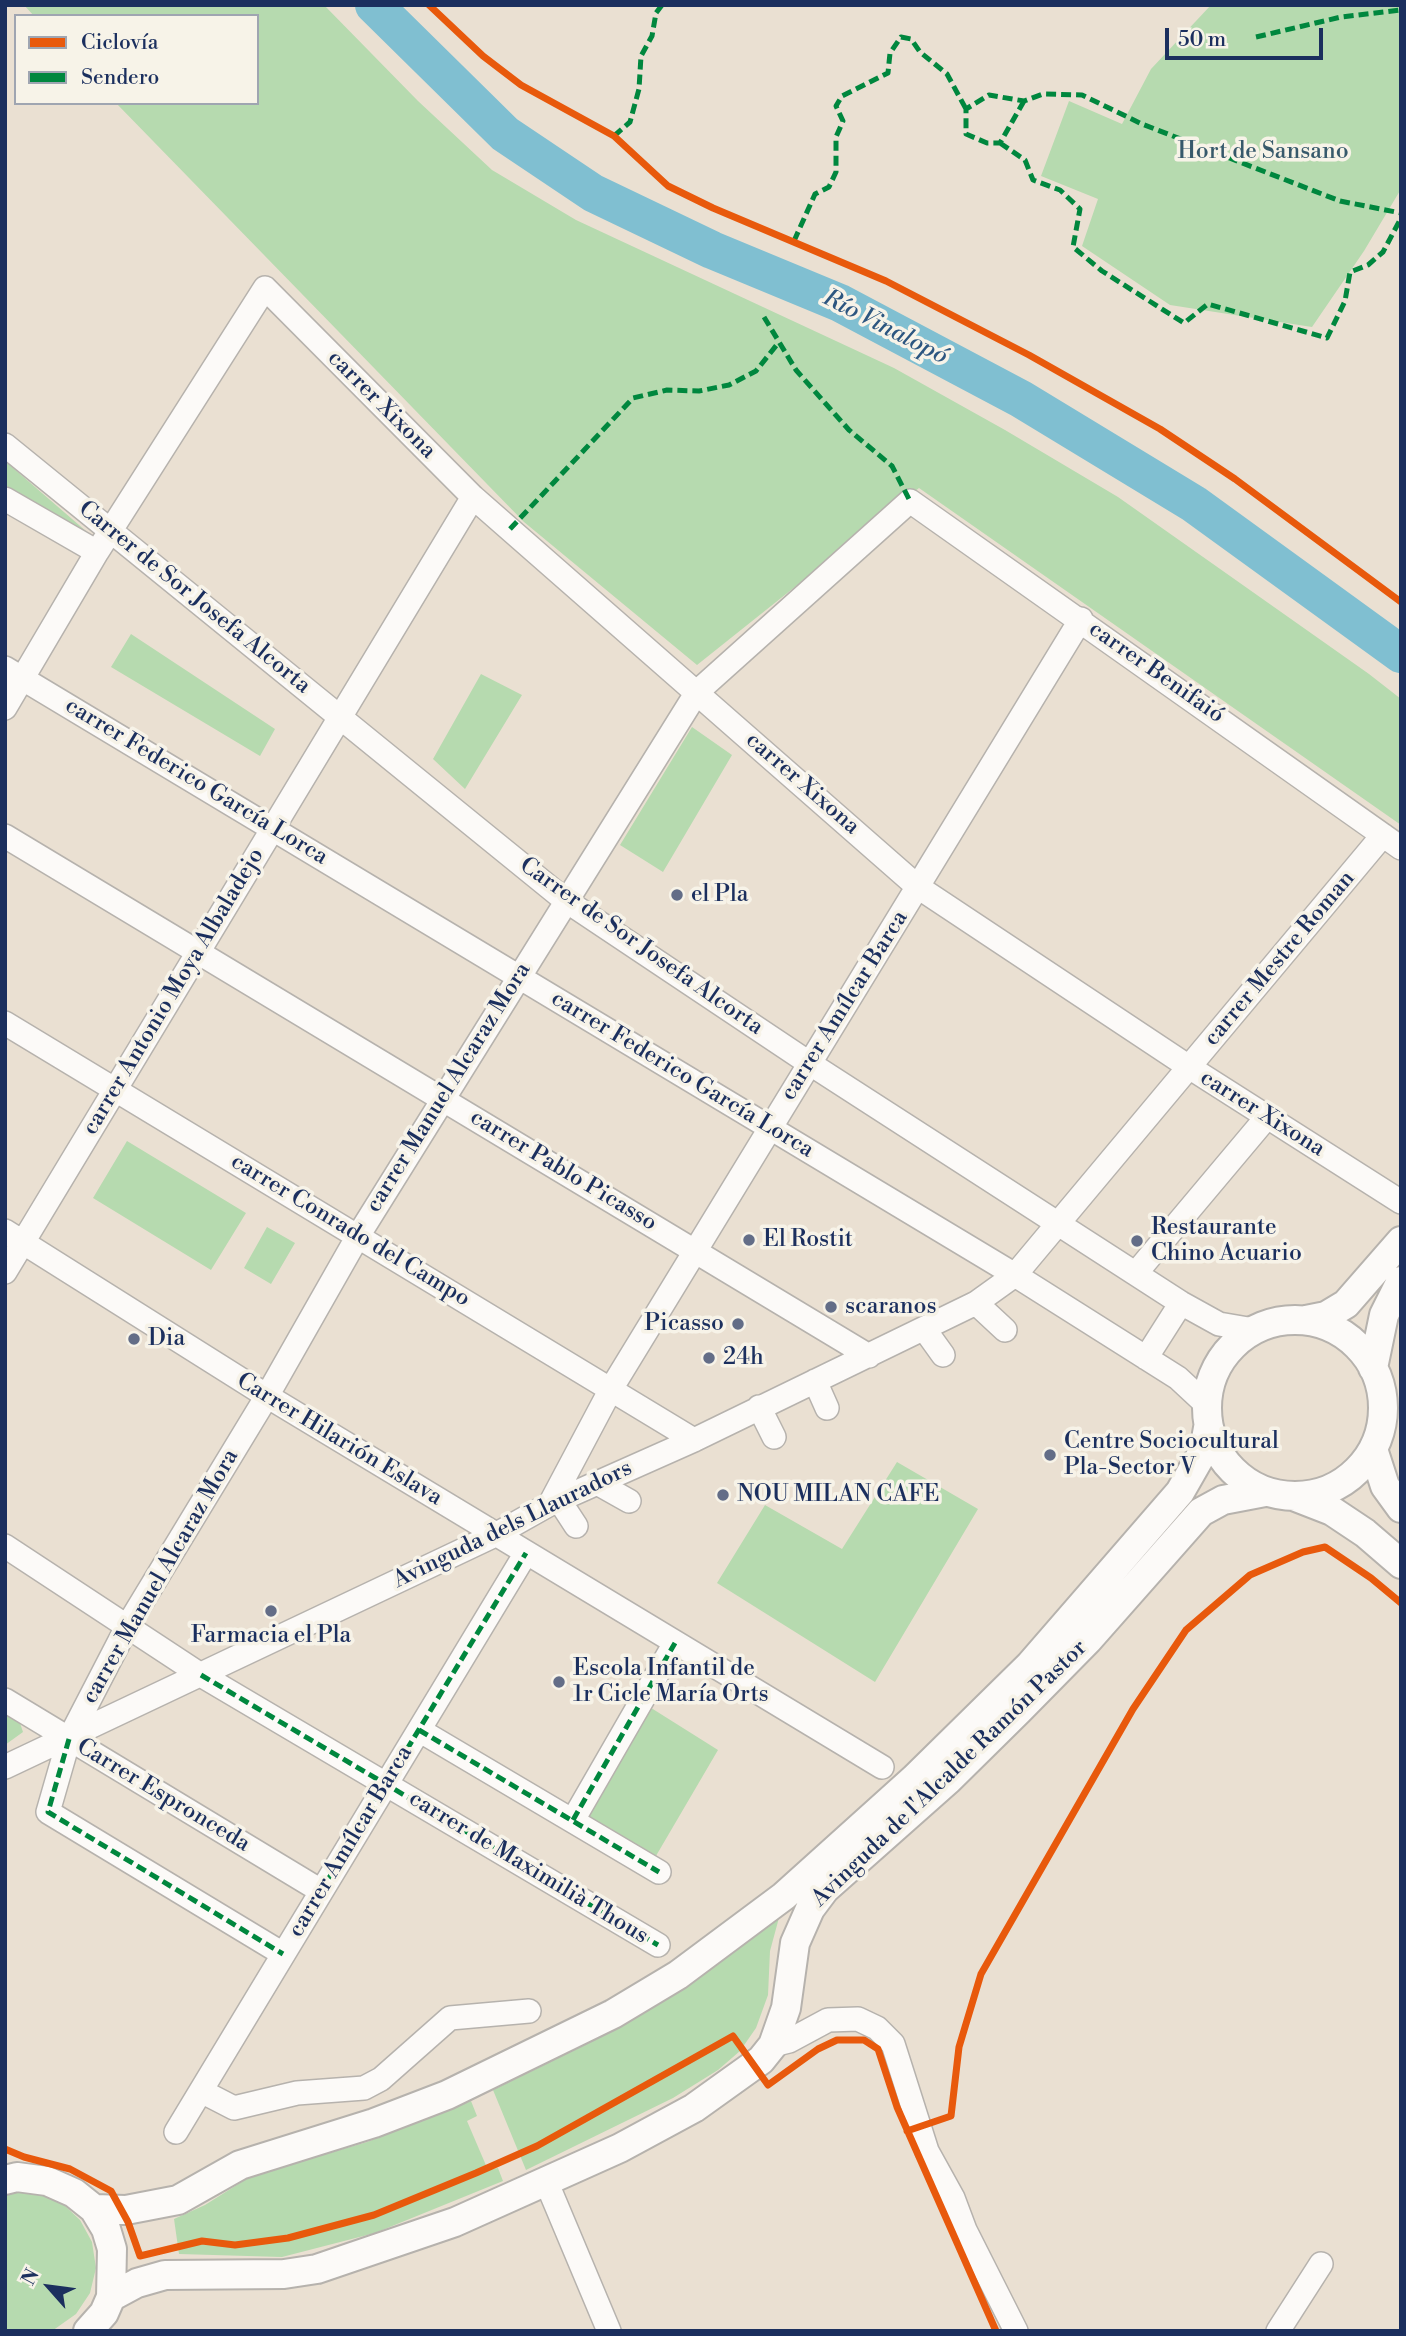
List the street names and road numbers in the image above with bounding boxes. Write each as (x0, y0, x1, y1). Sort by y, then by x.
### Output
street label: carrer Xixona (321, 345, 441, 465)
street label: Carrer de Sor Josefa Alcorta (72, 496, 316, 700)
street label: carrer Benifaió (1083, 616, 1229, 730)
street label: carrer Federico García Lorca (60, 692, 332, 872)
street label: carrer Xixona (739, 727, 865, 841)
street label: carrer Antonio Moya Albaladejo (77, 843, 271, 1141)
street label: Carrer de Sor Josefa Alcorta (514, 852, 768, 1042)
street label: carrer Mestre Roman (1199, 866, 1361, 1052)
street label: carrer Amílcar Barca (775, 906, 915, 1106)
street label: carrer Manuel Alcaraz Mora (361, 958, 537, 1218)
street label: carrer Federico García Lorca (546, 985, 818, 1165)
street label: carrer Xixona (1194, 1065, 1330, 1163)
street label: carrer Pablo Picasso (465, 1104, 661, 1238)
street label: carrer Conrado del Campo (225, 1149, 475, 1313)
street label: Carrer Hilarión Eslava (231, 1368, 447, 1512)
street label: carrer Manuel Alcaraz Mora (77, 1445, 245, 1709)
street label: Avinguda dels Llauradors (389, 1455, 637, 1595)
street label: Avinguda de l'Alcalde Ramón Pastor (807, 1635, 1093, 1913)
street label: Carrer Espronceda (71, 1733, 255, 1859)
street label: carrer Amílcar Barca (283, 1741, 419, 1943)
street label: carrer de Maximilià Thous (403, 1786, 653, 1950)

